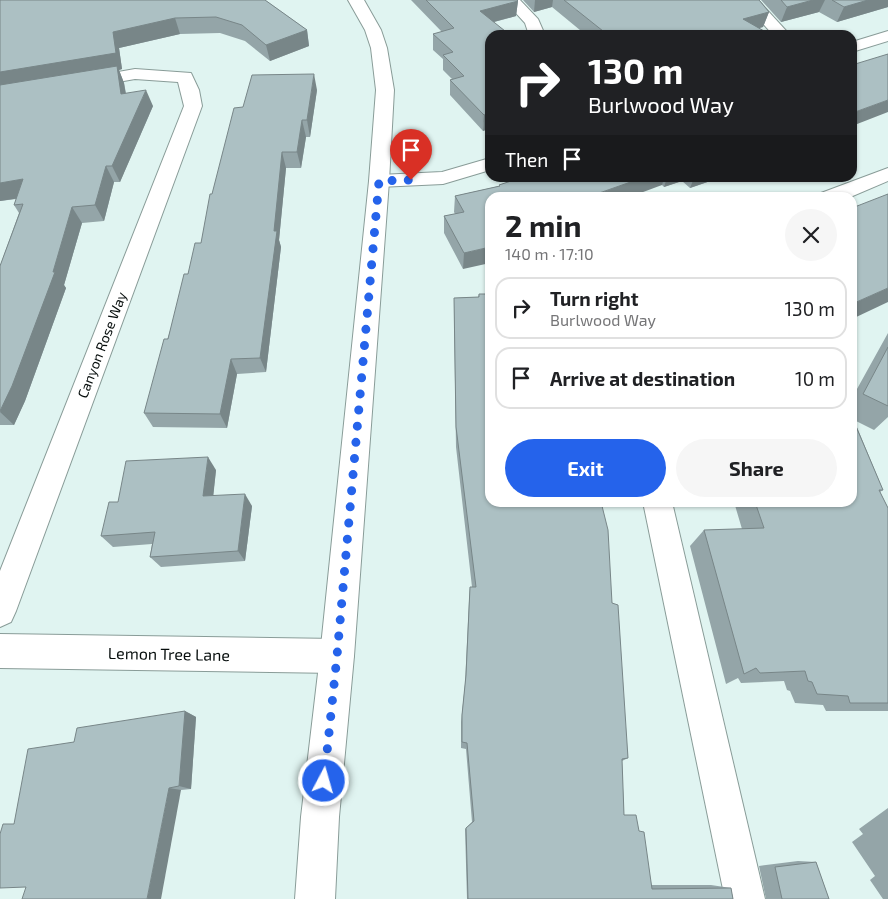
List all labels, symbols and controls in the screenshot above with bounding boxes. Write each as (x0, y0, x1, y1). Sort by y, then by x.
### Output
text: 130 m (588, 49, 683, 91)
icon: right (505, 50, 570, 115)
text: Burlwood Way (588, 91, 734, 117)
pin (390, 129, 432, 180)
icon: arrive (397, 136, 425, 164)
icon: arrive (558, 145, 586, 173)
text: Then (505, 148, 548, 171)
text: 2 min (505, 207, 582, 243)
button: close (785, 209, 837, 261)
text: 140 m · 17:10 (505, 244, 594, 263)
text: Turn right (550, 287, 638, 310)
street label: Canyon Rose Way (73, 289, 130, 400)
icon: right (507, 294, 535, 322)
text: 130 m (785, 297, 835, 320)
text: Burlwood Way (550, 310, 656, 329)
icon: arrive (507, 364, 535, 392)
text: Arrive at destination (550, 367, 735, 390)
text: 10 m (795, 367, 835, 390)
button: Exit (505, 439, 666, 497)
button: Share (676, 439, 837, 497)
street label: Lemon Tree Lane (108, 643, 230, 664)
position arrow (297, 754, 349, 806)

